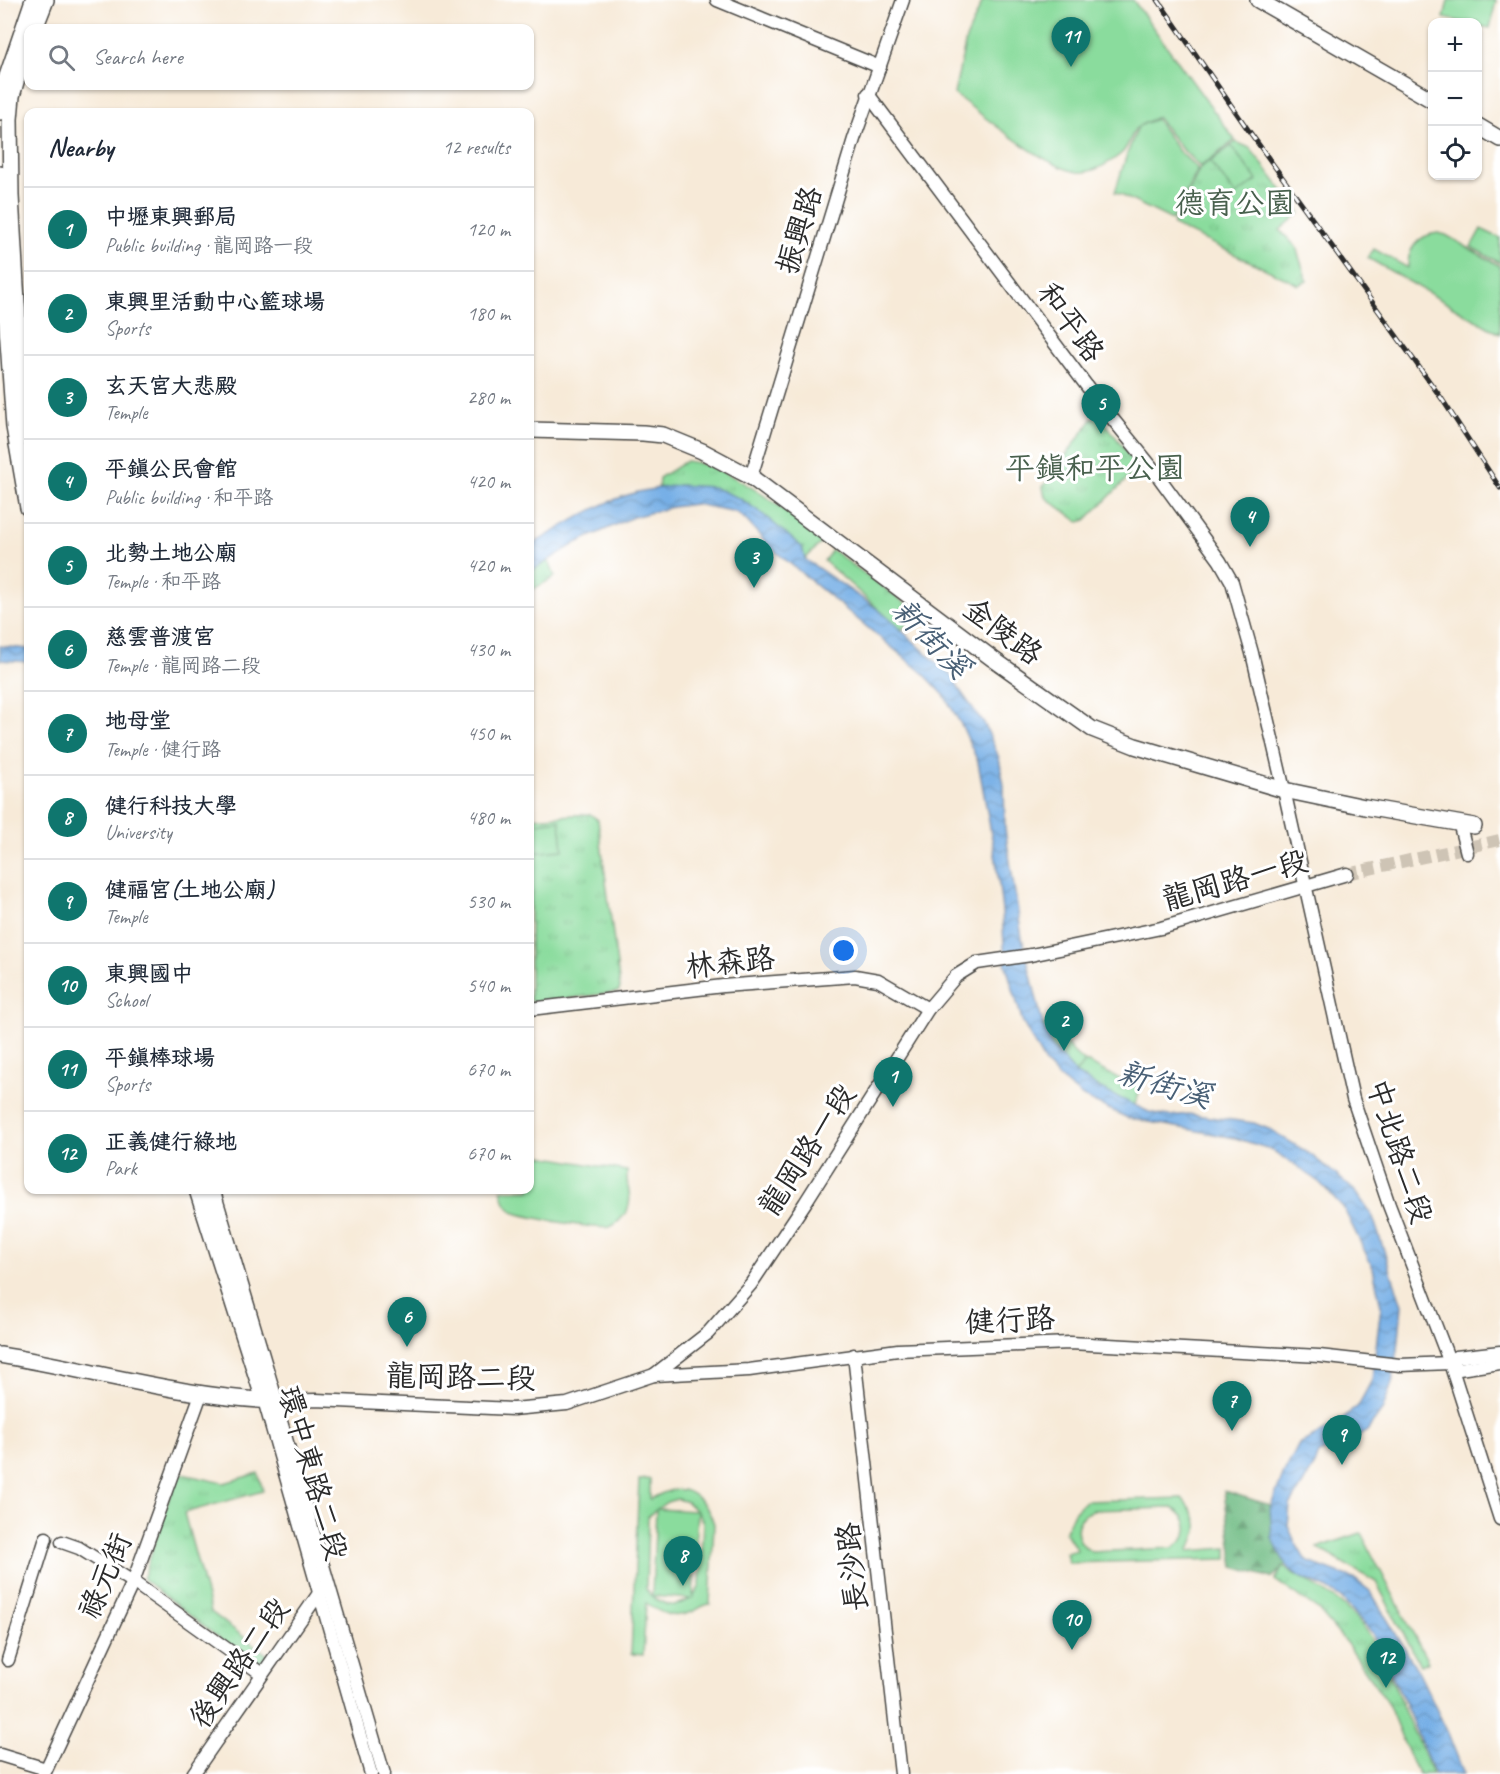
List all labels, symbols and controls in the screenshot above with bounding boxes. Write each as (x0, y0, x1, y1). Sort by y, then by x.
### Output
pin: 11 (1052, 17, 1090, 67)
map controls (1428, 18, 1482, 180)
button: + (1428, 18, 1482, 72)
search box (24, 24, 534, 90)
icon: search (45, 41, 78, 74)
text: Search here (93, 43, 183, 71)
button: − (1428, 72, 1482, 126)
button: locate (1428, 126, 1482, 180)
text: Nearby (48, 131, 113, 164)
text: 12 results (442, 135, 510, 160)
street label: 振興路 (768, 181, 830, 279)
park label: 德育公園 (1175, 184, 1295, 222)
text: 中壢東興郵局 (105, 203, 237, 231)
text: 1 (63, 217, 72, 242)
text: 120 m (467, 217, 510, 242)
text: Public building · 龍岡路一段 (105, 233, 313, 258)
street label: 和平路 (1029, 274, 1113, 370)
text: 東興里活動中心籃球場 (105, 288, 325, 316)
text: 2 (63, 301, 72, 326)
text: 180 m (467, 301, 510, 326)
text: Sports (105, 316, 150, 341)
text: 玄天宮大悲殿 (105, 372, 237, 400)
pin: 5 (1082, 384, 1120, 434)
text: 3 (63, 385, 72, 410)
text: 280 m (467, 385, 510, 410)
text: Temple (105, 400, 148, 425)
park label: 平鎮和平公園 (1005, 449, 1185, 487)
text: 平鎮公民會館 (105, 455, 237, 483)
text: 4 (63, 469, 72, 494)
text: 420 m (467, 469, 510, 494)
text: Public building · 和平路 (105, 485, 273, 510)
pin: 4 (1230, 498, 1270, 547)
pin: 3 (734, 538, 774, 588)
text: 北勢土地公廟 (105, 539, 237, 567)
text: 5 (63, 553, 72, 578)
text: 420 m (467, 553, 510, 578)
text: Temple · 和平路 (105, 569, 221, 594)
street label: 金陵路 (956, 589, 1050, 673)
water label: 新街溪 (884, 590, 981, 689)
text: 慈雲普渡宮 (105, 623, 215, 651)
text: 6 (63, 637, 72, 662)
text: 430 m (467, 637, 510, 662)
text: Temple · 龍岡路二段 (105, 653, 261, 678)
text: 地母堂 (105, 707, 171, 735)
text: 7 (63, 721, 72, 746)
text: 450 m (467, 721, 510, 746)
text: Temple · 健行路 (105, 737, 221, 762)
text: 健行科技大學 (105, 792, 237, 820)
text: 8 (63, 805, 72, 830)
text: 480 m (467, 805, 510, 830)
text: University (105, 820, 172, 845)
street label: 龍岡路一段 (1158, 841, 1312, 919)
text: 健福宮(土地公廟) (105, 876, 274, 904)
text: 9 (63, 889, 72, 914)
text: 530 m (467, 889, 510, 914)
text: Temple (105, 904, 148, 929)
your location (829, 936, 858, 965)
street label: 林森路 (683, 938, 777, 986)
text: 東興國中 (105, 960, 193, 988)
text: 10 (59, 973, 77, 998)
text: 540 m (467, 973, 510, 998)
text: School (105, 988, 148, 1013)
pin: 2 (1044, 1002, 1084, 1051)
text: 平鎮棒球場 (105, 1044, 215, 1072)
water label: 新街溪 (1113, 1052, 1219, 1118)
text: 11 (59, 1057, 77, 1082)
text: 670 m (467, 1057, 510, 1082)
pin: 1 (874, 1058, 912, 1107)
text: Sports (105, 1072, 150, 1097)
street label: 中北路二段 (1359, 1074, 1441, 1228)
street label: 龍岡路一段 (750, 1077, 864, 1223)
text: 正義健行綠地 (105, 1128, 237, 1156)
text: 12 (59, 1141, 77, 1166)
text: 670 m (467, 1141, 510, 1166)
text: Park (105, 1156, 137, 1181)
pin: 6 (388, 1298, 426, 1347)
street label: 健行路 (964, 1299, 1056, 1341)
street label: 龍岡路二段 (386, 1357, 536, 1397)
street label: 環中東路二段 (270, 1381, 356, 1565)
pin: 7 (1212, 1382, 1252, 1431)
pin: 9 (1322, 1416, 1362, 1465)
street label: 長沙路 (828, 1520, 876, 1614)
street label: 祿元街 (70, 1527, 140, 1625)
pin: 8 (664, 1536, 702, 1586)
street label: 後興路二段 (180, 1591, 298, 1735)
pin: 10 (1052, 1600, 1092, 1650)
pin: 12 (1366, 1638, 1406, 1688)

